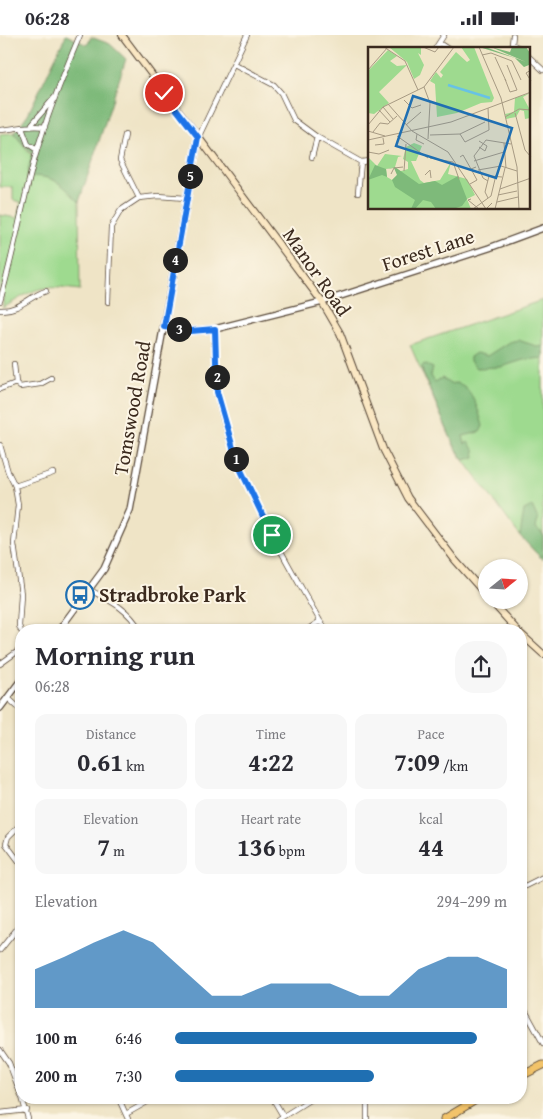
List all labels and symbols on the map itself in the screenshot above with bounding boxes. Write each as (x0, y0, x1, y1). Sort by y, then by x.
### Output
inset map (368, 47, 530, 210)
pin (143, 72, 185, 114)
pin: 5 (178, 163, 202, 189)
street label: Forest Lane (378, 221, 478, 278)
street label: Manor Road (276, 222, 359, 322)
pin: 4 (162, 247, 188, 273)
pin: 3 (166, 317, 192, 341)
street label: Tomswood Road (105, 338, 158, 477)
pin: 2 (204, 365, 230, 389)
pin: 1 (224, 447, 248, 471)
pin (251, 514, 293, 556)
north arrow (478, 559, 528, 609)
bus stop icon: Stradbroke Park (65, 580, 95, 610)
place label: Stradbroke Park (99, 580, 247, 609)

